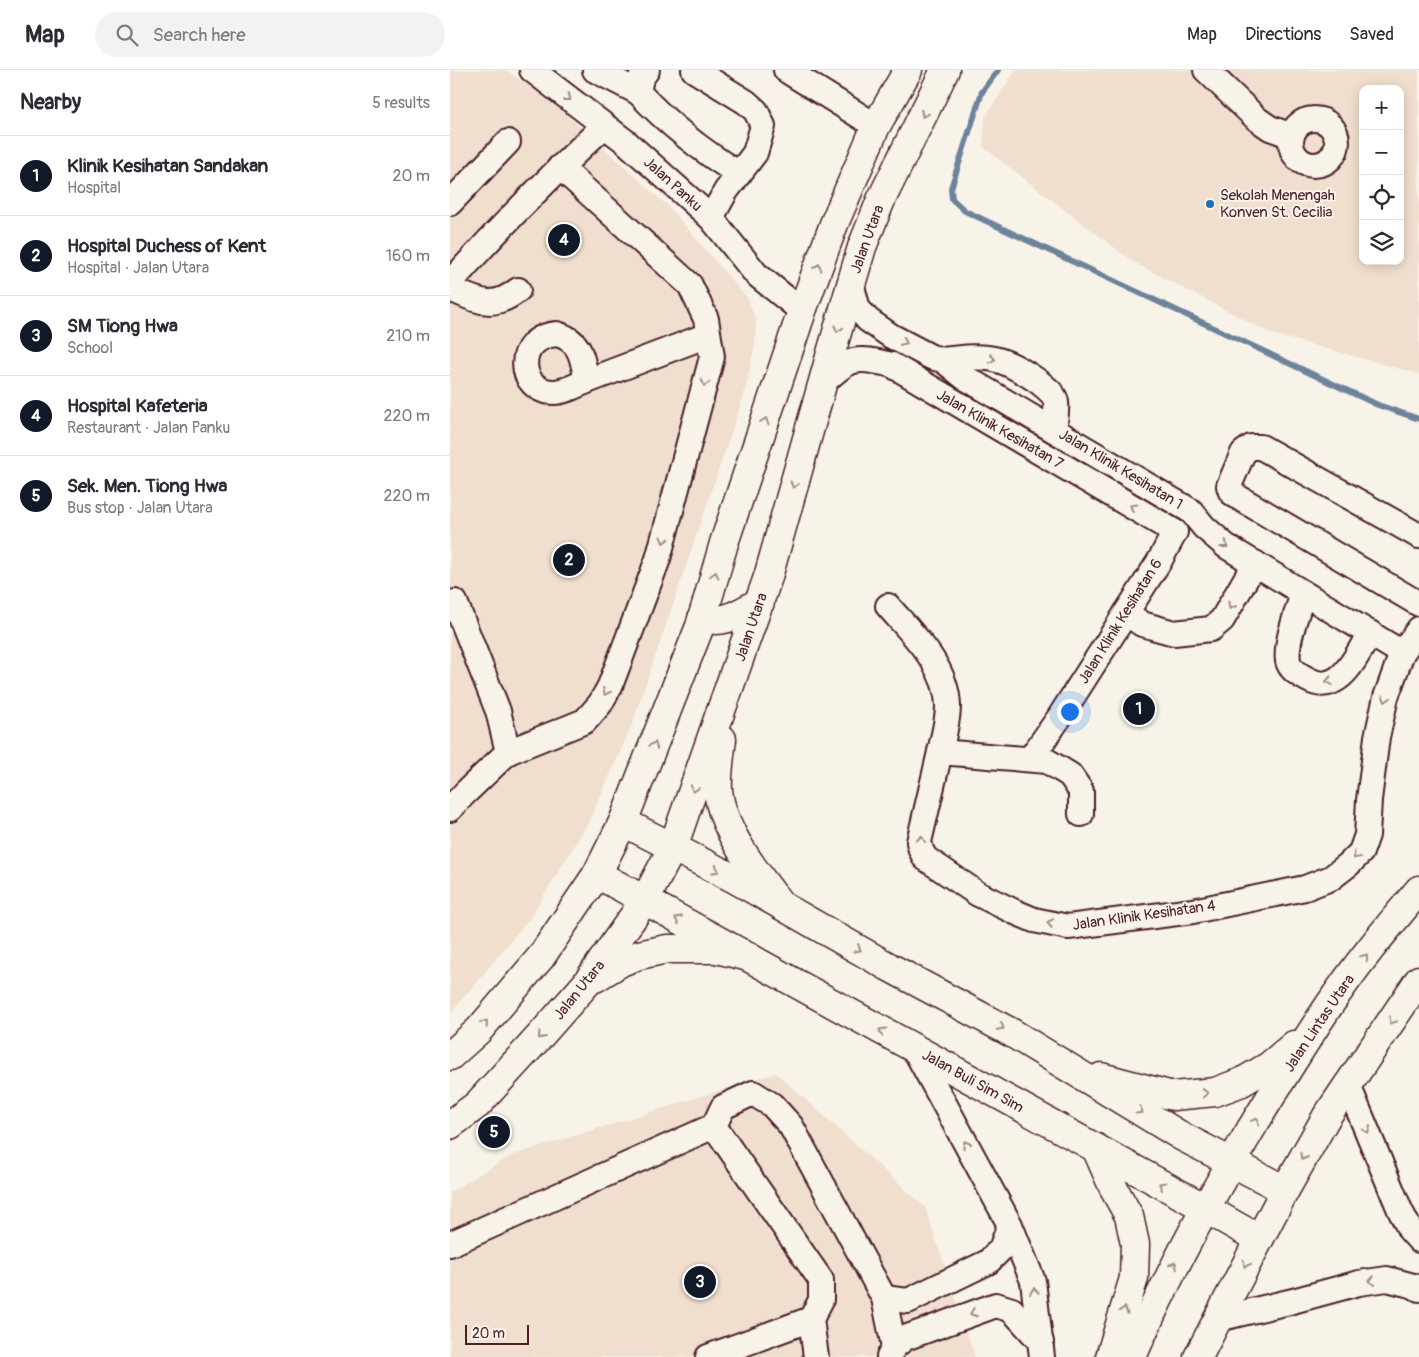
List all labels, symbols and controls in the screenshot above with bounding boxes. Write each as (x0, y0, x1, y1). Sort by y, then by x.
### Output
search box (95, 12, 445, 57)
text: Map (25, 20, 65, 49)
icon: search (113, 21, 141, 49)
text: Search here (153, 23, 246, 47)
text: Map (1187, 23, 1217, 46)
text: Directions (1245, 23, 1321, 46)
text: Saved (1349, 23, 1394, 46)
map controls (1359, 85, 1404, 265)
button: + (1359, 85, 1404, 130)
text: Nearby (20, 89, 81, 116)
one-way arrow (562, 92, 572, 101)
text: 5 results (372, 93, 430, 113)
one-way arrow (920, 108, 930, 117)
button: − (1359, 130, 1404, 175)
street label: Jalan Panku (639, 153, 706, 216)
text: Klinik Kesihatan Sandakan (67, 154, 268, 178)
text: 1 (33, 166, 39, 186)
text: 20 m (392, 166, 430, 186)
button: locate (1359, 175, 1404, 220)
text: Hospital (67, 178, 121, 198)
place label: Sekolah Menengah Konven St. Cecilia (1220, 186, 1335, 222)
marker: Sekolah Menengah Konven St. Cecilia (1204, 198, 1216, 210)
street label: Jalan Utara (846, 202, 889, 276)
button: layers (1359, 220, 1404, 265)
pin: 4 (548, 221, 580, 259)
text: Hospital Duchess of Kent (67, 234, 266, 258)
text: 2 (32, 246, 40, 266)
text: 160 m (386, 246, 430, 266)
text: Hospital · Jalan Utara (67, 258, 209, 278)
one-way arrow (812, 263, 822, 272)
text: SM Tiong Hwa (67, 314, 178, 338)
one-way arrow (833, 324, 843, 333)
text: 3 (32, 326, 40, 346)
text: 210 m (386, 326, 430, 346)
one-way arrow (899, 336, 908, 346)
text: School (67, 338, 113, 358)
one-way arrow (987, 353, 996, 363)
one-way arrow (700, 378, 711, 387)
street label: Jalan Klinik Kesihatan 7 (933, 385, 1067, 474)
text: Hospital Kafeteria (67, 394, 207, 418)
text: 4 (31, 406, 41, 426)
text: 220 m (384, 406, 430, 426)
one-way arrow (759, 417, 769, 426)
text: Restaurant · Jalan Panku (67, 418, 230, 438)
street label: Jalan Klinik Kesihatan 1 (1055, 425, 1186, 514)
text: Sek. Men. Tiong Hwa (67, 474, 227, 498)
one-way arrow (790, 481, 800, 489)
text: 5 (32, 486, 40, 506)
text: 220 m (384, 486, 430, 506)
text: Bus stop · Jalan Utara (67, 498, 213, 518)
one-way arrow (1130, 503, 1139, 513)
one-way arrow (659, 535, 669, 543)
one-way arrow (1219, 539, 1228, 547)
pin: 2 (553, 541, 585, 579)
street label: Jalan Klinik Kesihatan 6 (1074, 555, 1167, 687)
one-way arrow (709, 572, 719, 580)
street label: Jalan Utara (731, 590, 772, 664)
one-way arrow (1227, 600, 1237, 609)
one-way arrow (1325, 676, 1333, 686)
one-way arrow (602, 687, 612, 696)
pin: 1 (1123, 690, 1155, 728)
one-way arrow (1381, 694, 1392, 703)
your location (1057, 699, 1083, 725)
one-way arrow (648, 741, 658, 749)
one-way arrow (690, 784, 700, 793)
one-way arrow (915, 834, 926, 842)
one-way arrow (1353, 851, 1362, 860)
one-way arrow (711, 864, 720, 874)
street label: Jalan Klinik Kesihatan 4 (1071, 896, 1217, 935)
one-way arrow (674, 915, 683, 925)
one-way arrow (1045, 919, 1054, 929)
one-way arrow (853, 943, 862, 953)
one-way arrow (1360, 954, 1368, 963)
street label: Jalan Utara (550, 957, 609, 1024)
street label: Jalan Lintas Utara (1280, 971, 1359, 1076)
one-way arrow (1389, 1015, 1398, 1024)
one-way arrow (479, 1019, 488, 1028)
one-way arrow (996, 1021, 1005, 1031)
one-way arrow (878, 1027, 887, 1037)
one-way arrow (538, 1030, 547, 1039)
street label: Jalan Buli Sim Sim (918, 1046, 1027, 1117)
one-way arrow (1202, 1088, 1210, 1099)
one-way arrow (1134, 1105, 1143, 1115)
pin: 5 (478, 1113, 510, 1151)
one-way arrow (1250, 1117, 1260, 1126)
one-way arrow (1361, 1125, 1371, 1133)
one-way arrow (962, 1141, 972, 1150)
one-way arrow (1300, 1152, 1310, 1161)
one-way arrow (1159, 1181, 1168, 1191)
one-way arrow (1242, 1259, 1252, 1268)
one-way arrow (1168, 1261, 1178, 1270)
pin: 3 (684, 1263, 716, 1301)
one-way arrow (1368, 1275, 1376, 1286)
one-way arrow (1029, 1287, 1040, 1295)
one-way arrow (969, 1307, 978, 1317)
one-way arrow (1119, 1307, 1129, 1315)
scale bar (465, 1322, 529, 1345)
text: 20 m (472, 1325, 505, 1342)

